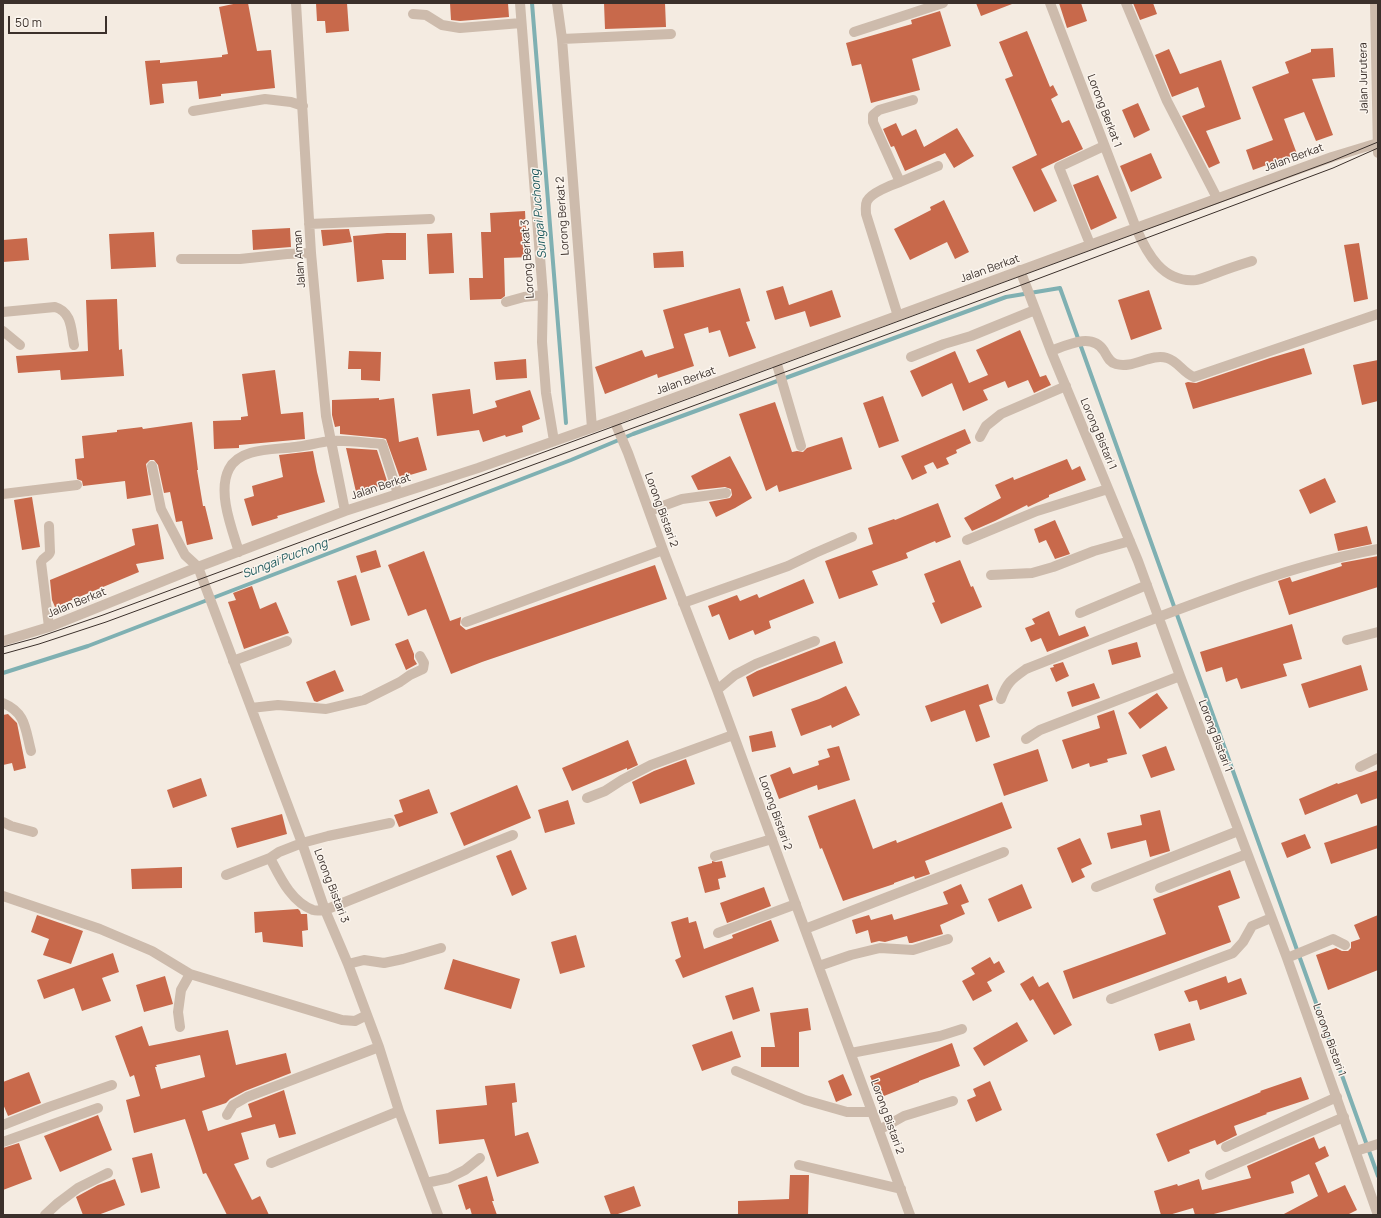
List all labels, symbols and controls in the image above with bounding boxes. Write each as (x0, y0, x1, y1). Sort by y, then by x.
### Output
scale bar (10, 8, 109, 34)
text: 50 m (15, 14, 42, 31)
street label: Jalan Jurutera (1357, 42, 1371, 114)
street label: Lorong Berkat 1 (1084, 73, 1124, 149)
street label: Jalan Berkat (1263, 141, 1325, 175)
water label: Sungai Puchong (528, 168, 550, 260)
street label: Lorong Berkat 2 (554, 176, 572, 256)
street label: Lorong Berkat 3 (519, 219, 537, 299)
street label: Jalan Aman (291, 230, 309, 288)
street label: Jalan Berkat (959, 252, 1021, 286)
street label: Jalan Berkat (655, 364, 717, 398)
street label: Lorong Bistari 1 (1077, 396, 1119, 472)
street label: Jalan Berkat (350, 471, 412, 503)
street label: Lorong Bistari 2 (641, 471, 681, 549)
water label: Sungai Puchong (240, 536, 330, 582)
street label: Jalan Berkat (46, 585, 108, 621)
street label: Lorong Bistari 1 (1195, 698, 1235, 774)
street label: Lorong Bistari 2 (755, 774, 795, 852)
street label: Lorong Bistari 3 (311, 847, 351, 925)
street label: Lorong Bistari 1 (1310, 1002, 1348, 1078)
street label: Lorong Bistari 2 (867, 1078, 907, 1156)

